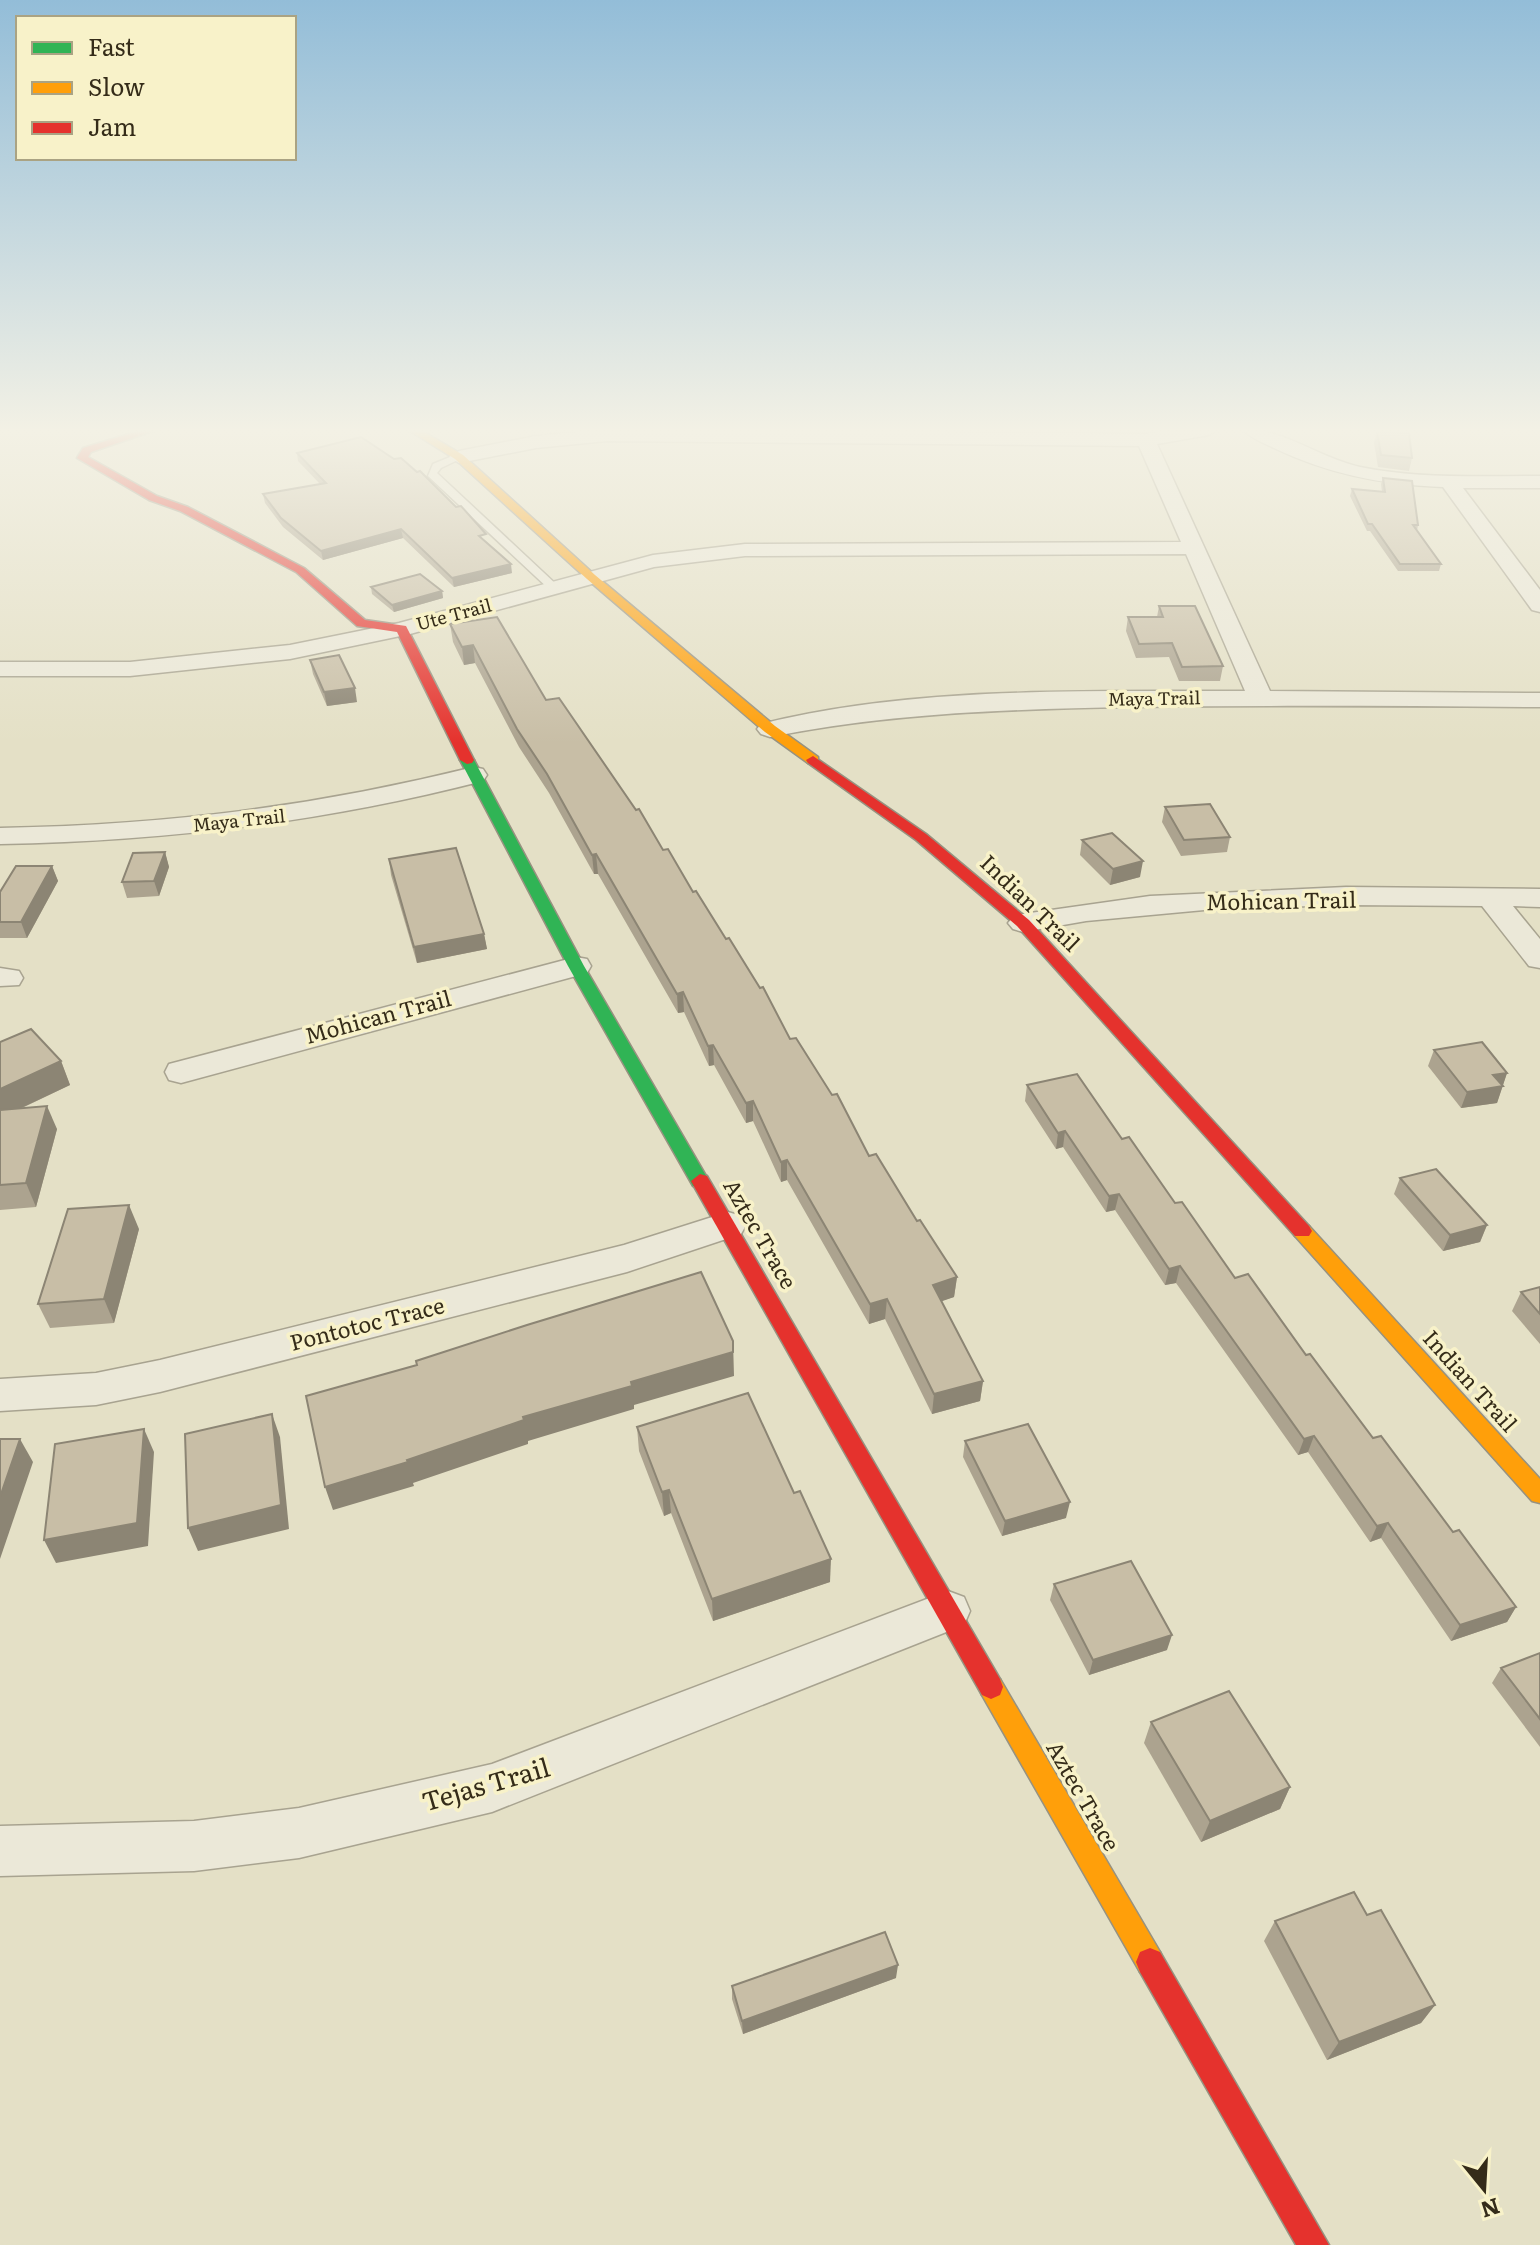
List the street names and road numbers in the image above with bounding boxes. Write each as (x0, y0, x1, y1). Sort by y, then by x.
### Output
street label: Ute Trail (413, 591, 494, 637)
street label: Maya Trail (1107, 683, 1201, 712)
street label: Maya Trail (191, 801, 286, 838)
street label: Indian Trail (974, 846, 1088, 958)
street label: Mohican Trail (1206, 882, 1356, 917)
street label: Mohican Trail (301, 980, 454, 1051)
street label: Aztec Trace (716, 1172, 806, 1295)
street label: Pontotoc Trace (286, 1287, 447, 1358)
street label: Indian Trail (1416, 1322, 1526, 1438)
street label: Aztec Trace (1039, 1734, 1129, 1857)
street label: Tejas Trail (417, 1746, 554, 1819)

